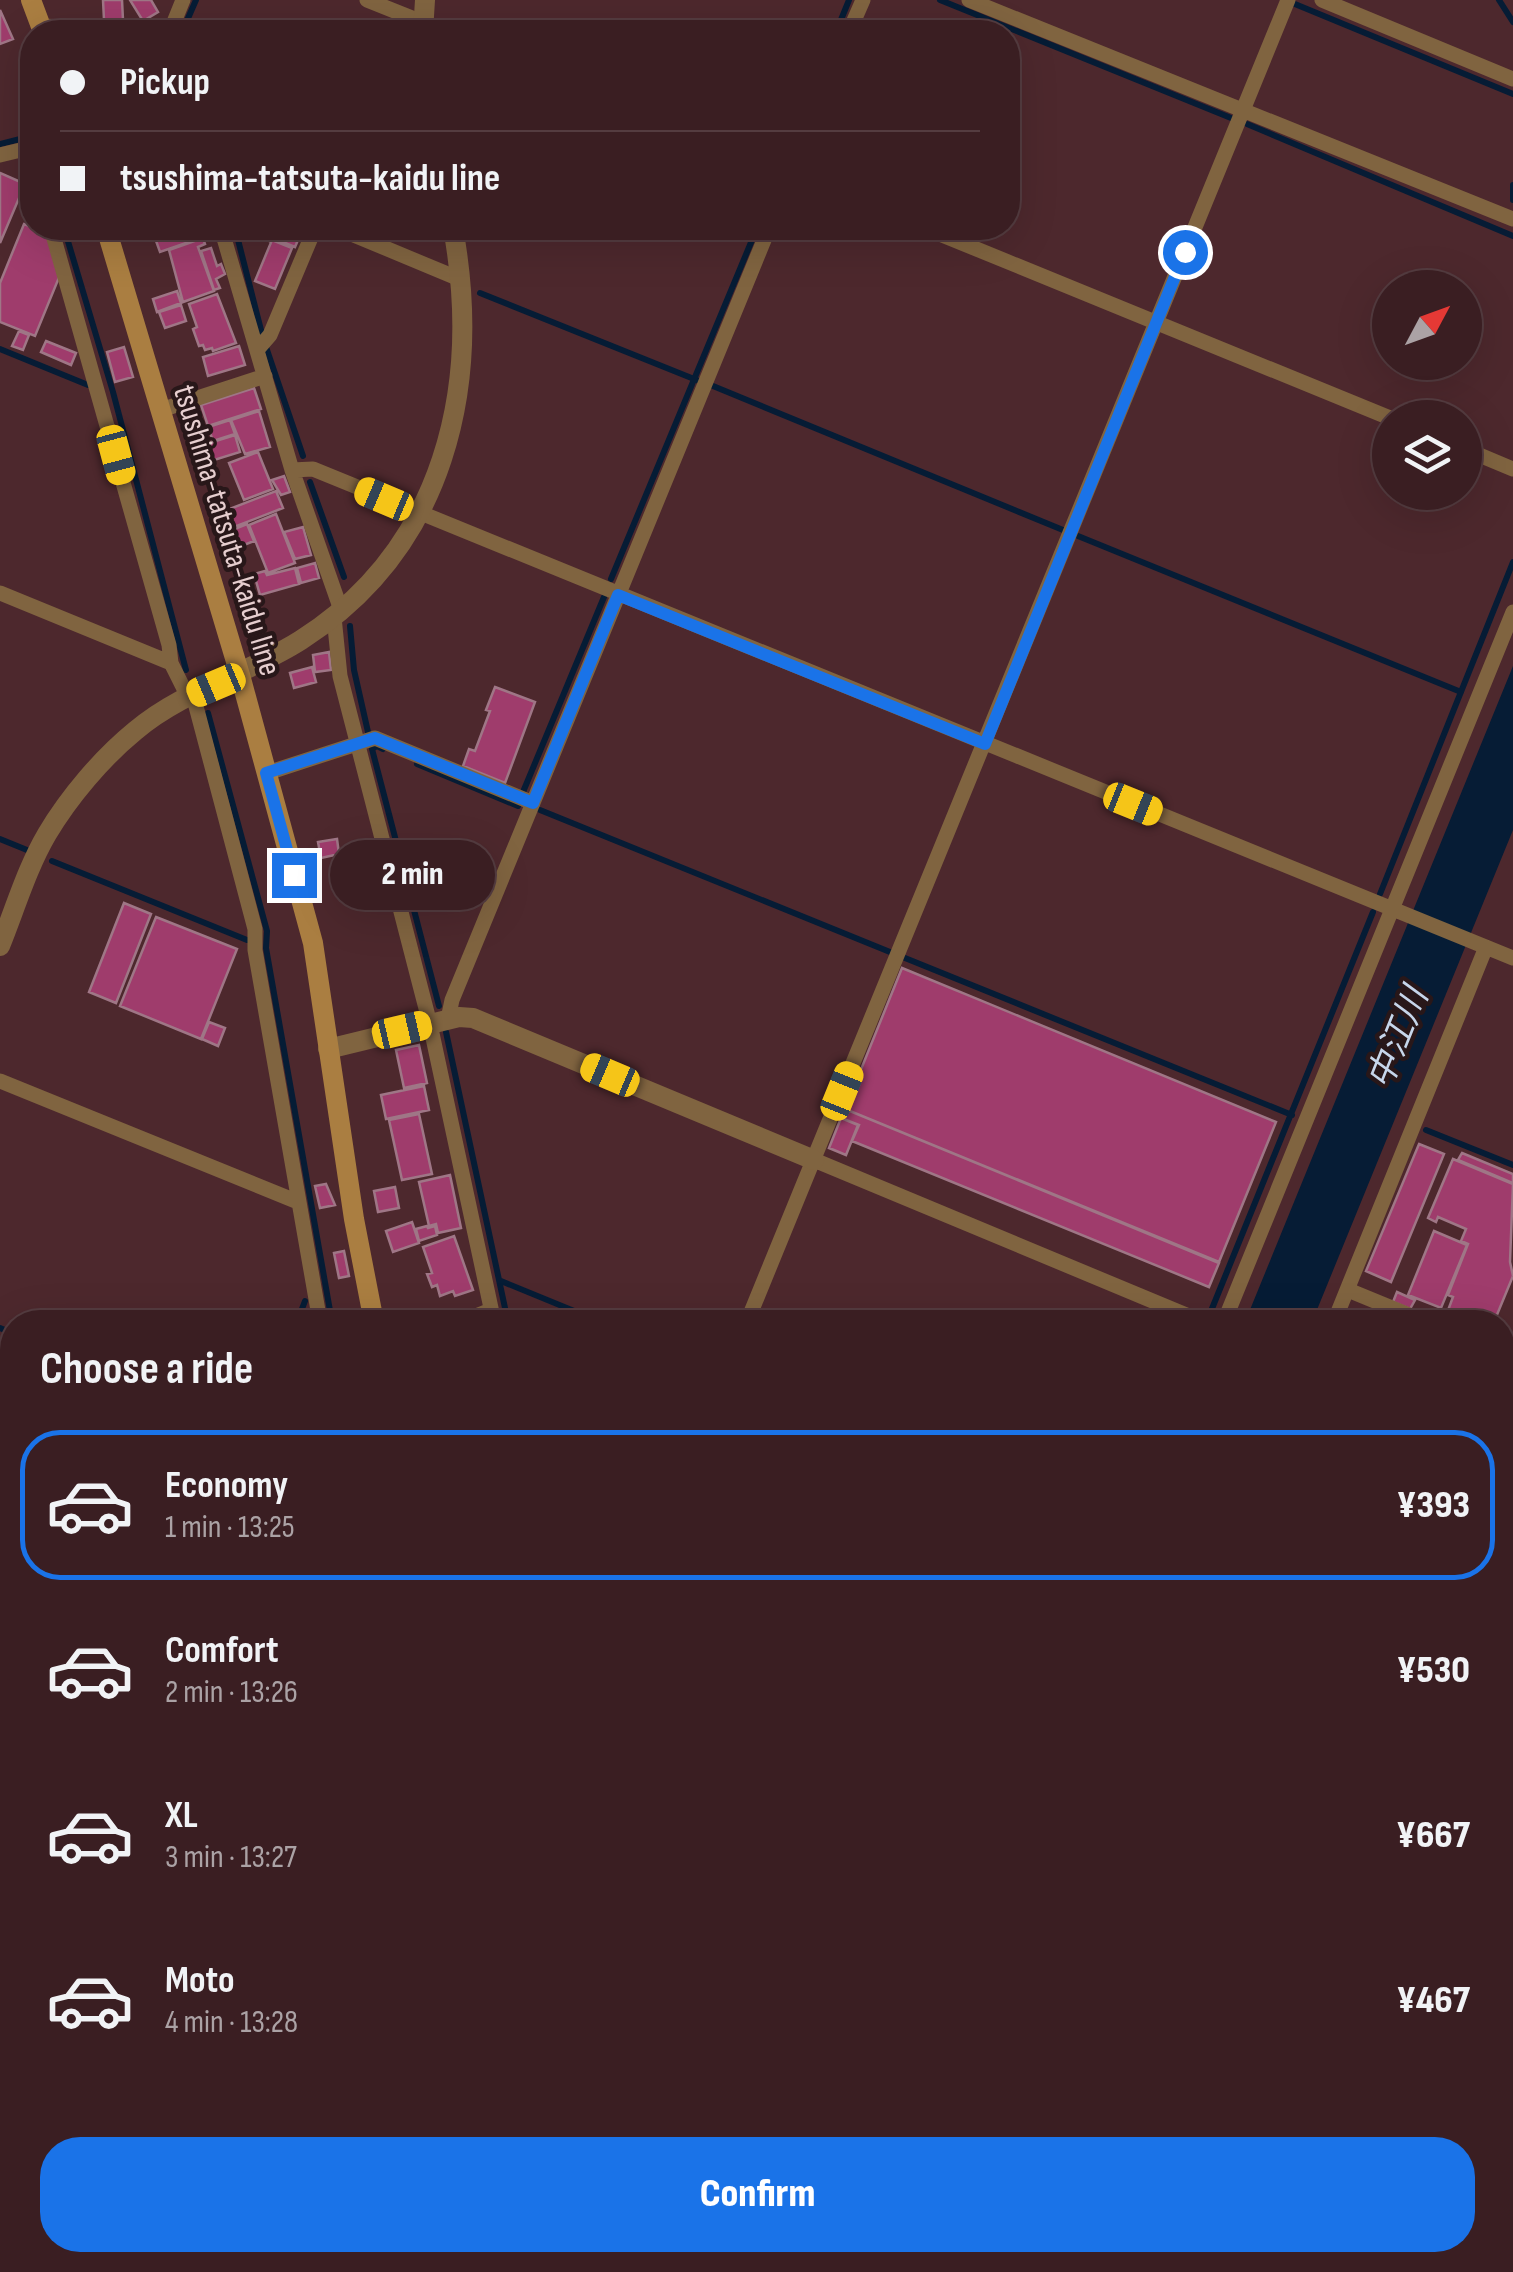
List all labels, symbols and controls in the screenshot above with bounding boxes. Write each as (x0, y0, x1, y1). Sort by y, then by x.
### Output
text: Pickup (120, 60, 210, 105)
text: tsushima-tatsuta-kaidu line (120, 156, 500, 201)
route start (1163, 230, 1208, 275)
north arrow (1372, 270, 1482, 380)
map controls (1372, 270, 1482, 510)
street label: tsushima-tatsuta-kaidu line (164, 381, 289, 680)
button: layers (1372, 400, 1482, 510)
car (94, 422, 138, 488)
car (351, 473, 417, 525)
car (183, 659, 249, 711)
car (1100, 779, 1166, 829)
callout: 2 min (329, 840, 494, 910)
route end (272, 853, 317, 898)
text: 2 min (381, 855, 444, 894)
water label: 中江川 (1359, 978, 1439, 1095)
car (369, 1009, 435, 1051)
car (577, 1049, 643, 1101)
car (817, 1058, 867, 1124)
text: Choose a ride (40, 1342, 253, 1397)
icon: car (45, 1460, 135, 1550)
text: Economy (165, 1463, 288, 1508)
text: ¥393 (1397, 1483, 1470, 1528)
text: 1 min · 13:25 (165, 1508, 295, 1547)
icon: car (45, 1625, 135, 1715)
text: Comfort (165, 1628, 279, 1673)
text: ¥530 (1397, 1648, 1470, 1693)
text: 2 min · 13:26 (165, 1673, 298, 1712)
icon: car (45, 1790, 135, 1880)
text: XL (165, 1793, 198, 1838)
text: ¥667 (1396, 1813, 1470, 1858)
text: 3 min · 13:27 (165, 1838, 297, 1877)
icon: car (45, 1955, 135, 2045)
text: Moto (165, 1958, 235, 2003)
text: ¥467 (1397, 1978, 1470, 2023)
text: 4 min · 13:28 (165, 2003, 298, 2042)
button: Confirm (40, 2137, 1475, 2252)

